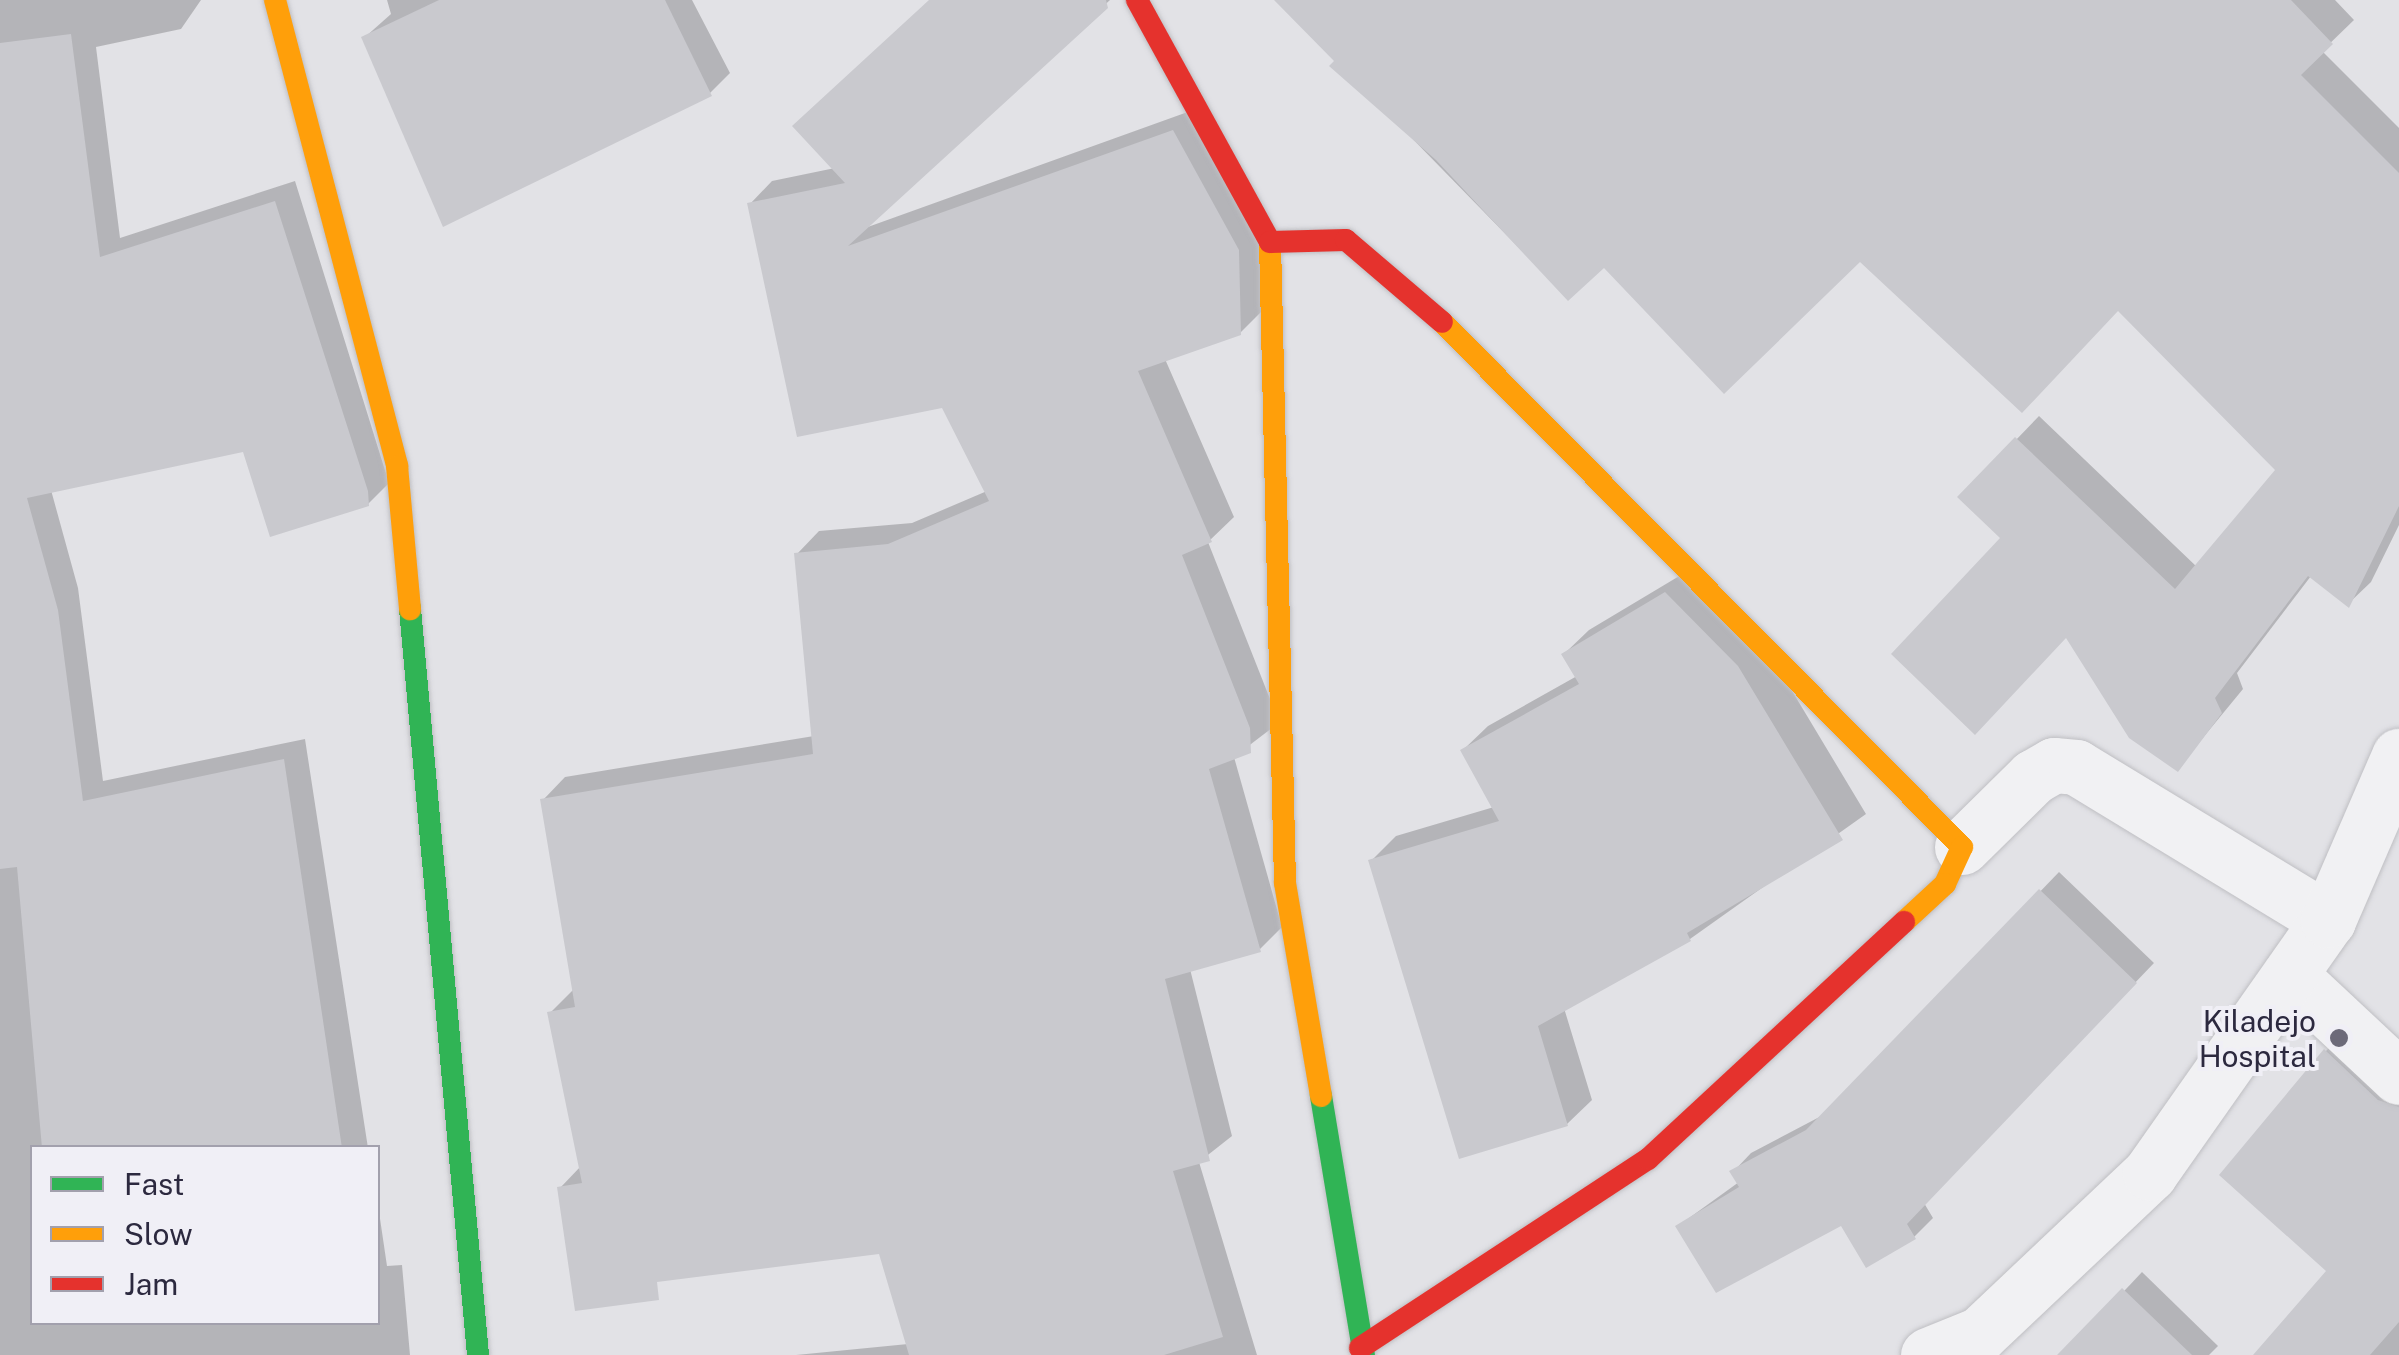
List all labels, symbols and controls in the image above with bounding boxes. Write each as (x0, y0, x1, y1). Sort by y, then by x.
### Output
place label: Kiladejo Hospital (2199, 1003, 2316, 1074)
marker: Kiladejo Hospital (2326, 1025, 2352, 1051)
legend (30, 1145, 380, 1325)
text: Fast (124, 1166, 184, 1202)
text: Slow (124, 1216, 193, 1252)
text: Jam (124, 1266, 178, 1302)

